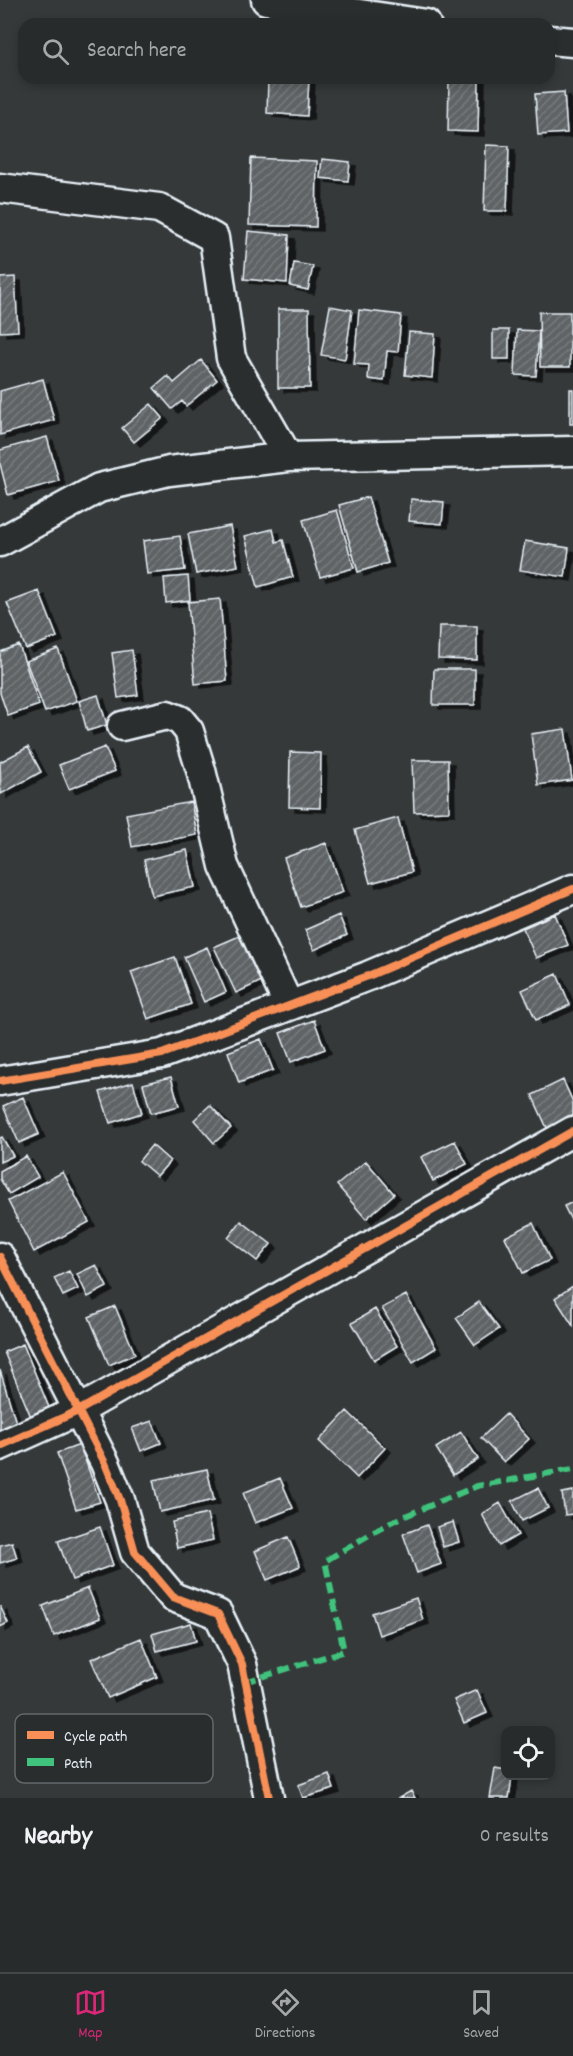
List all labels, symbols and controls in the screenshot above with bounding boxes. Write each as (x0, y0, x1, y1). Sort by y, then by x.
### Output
search box (18, 18, 555, 84)
icon: search (39, 35, 72, 68)
text: Search here (87, 36, 186, 67)
legend (15, 1714, 213, 1783)
text: Cycle path (64, 1726, 127, 1749)
map controls (501, 1726, 555, 1780)
button: locate (501, 1726, 555, 1780)
text: Path (64, 1753, 92, 1776)
text: Nearby (24, 1819, 92, 1856)
text: 0 results (480, 1823, 549, 1851)
tab: Map (74, 1986, 107, 2045)
tab: Directions (255, 1986, 315, 2045)
tab: Saved (463, 1986, 499, 2045)

